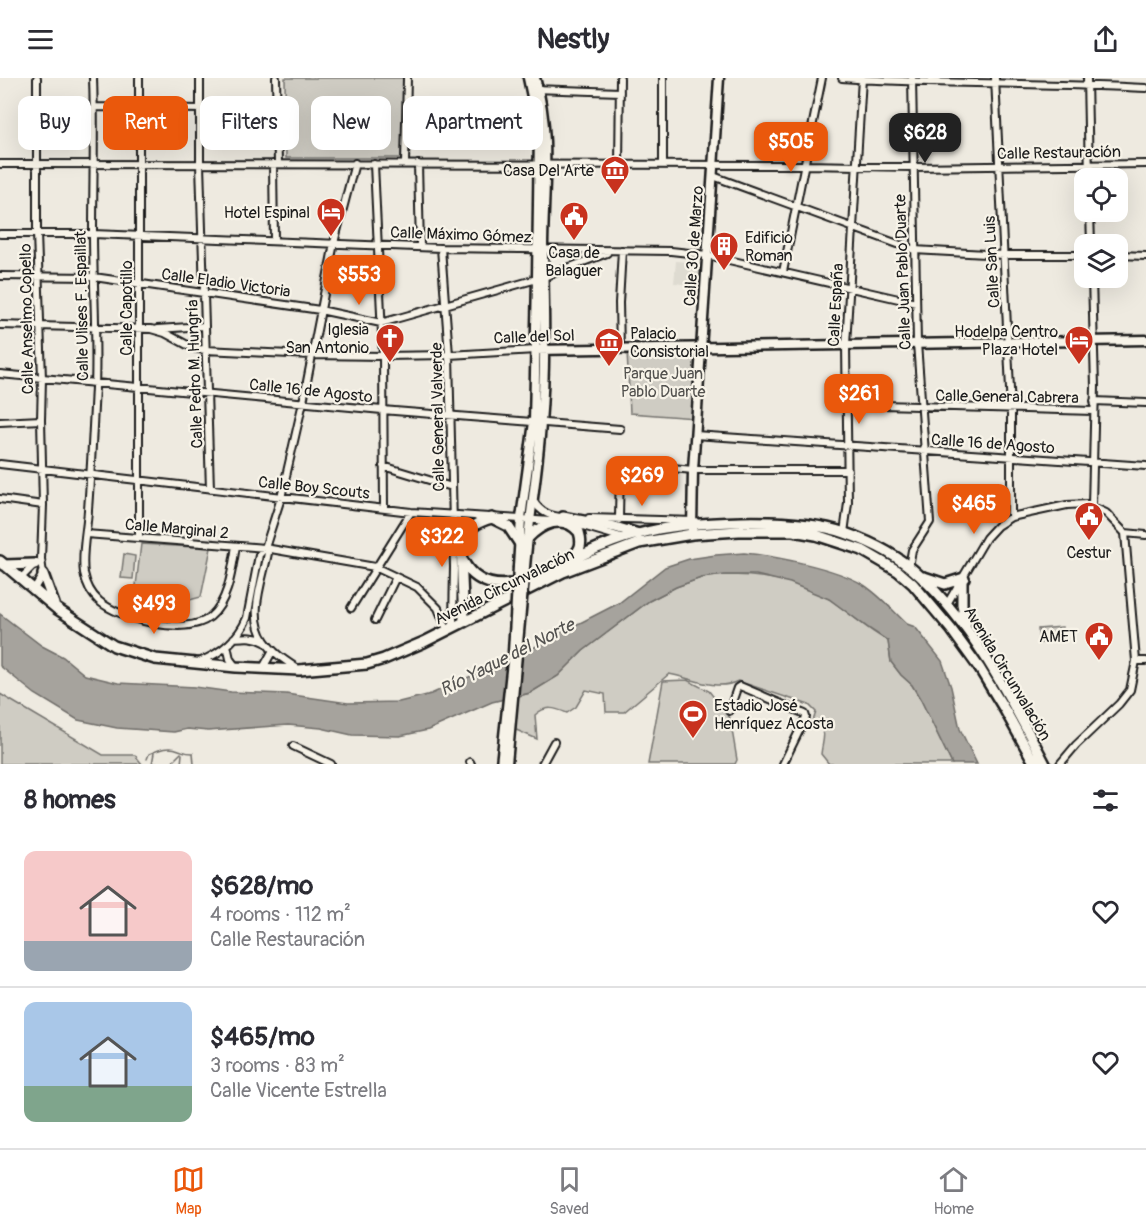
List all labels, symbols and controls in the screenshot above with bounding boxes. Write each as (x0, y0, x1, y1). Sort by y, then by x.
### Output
icon: menu (24, 23, 57, 56)
text: Nestly (537, 23, 609, 56)
icon: share (1089, 23, 1122, 56)
chip: Buy (18, 96, 91, 150)
chip: Rent (103, 96, 188, 150)
chip: Filters (200, 96, 299, 150)
chip: New (311, 96, 391, 150)
chip: Apartment (403, 96, 543, 150)
pin: $628 (889, 113, 961, 164)
text: $628 (903, 120, 947, 145)
pin: $505 (755, 122, 827, 173)
text: $505 (768, 129, 814, 154)
street label: Calle Restauración (997, 142, 1121, 164)
museum icon: Casa Del Arte (599, 154, 631, 196)
place label: Casa Del Arte (503, 161, 594, 181)
map controls (1074, 168, 1128, 288)
button: locate (1074, 168, 1128, 222)
street label: Calle 30 de Marzo (680, 185, 708, 307)
street label: Calle Juan Pablo Duarte (890, 194, 916, 350)
hotel icon: Hotel Espinal (315, 196, 347, 238)
public building icon: Casa de Balaguer (558, 200, 590, 242)
place label: Hotel Espinal (224, 203, 310, 223)
street label: Calle San Luis (980, 215, 1004, 309)
street label: Calle Máximo Gómez (390, 223, 532, 247)
place label: Edificio Roman (745, 228, 793, 266)
street label: Calle Ulises F. Espaillat (71, 230, 93, 381)
building icon: Edificio Roman (708, 230, 740, 272)
button: layers (1074, 234, 1128, 288)
street label: Calle Anselmo Copello (16, 243, 38, 395)
place label: Casa de Balaguer (545, 243, 603, 281)
pin: $553 (323, 255, 395, 306)
street label: Calle Capotillo (117, 260, 137, 356)
text: $553 (337, 262, 381, 287)
street label: Calle España (824, 263, 848, 347)
street label: Calle Eladio Victoria (160, 264, 292, 302)
street label: Calle Pedro M. Hungría (182, 299, 208, 449)
place label: Iglesia San Antonio (286, 320, 369, 358)
church icon: Iglesia San Antonio (374, 322, 406, 364)
place label: Hodelpa Centro Plaza Hotel (954, 322, 1058, 360)
place label: Palacio Consistorial (630, 324, 709, 362)
hotel icon: Hodelpa Centro Plaza Hotel (1063, 324, 1095, 366)
street label: Calle del Sol (493, 326, 575, 348)
museum icon: Palacio Consistorial (593, 326, 625, 368)
street label: Calle General Valverde (427, 342, 449, 492)
park label: Parque Juan Pablo Duarte (621, 364, 705, 402)
pin: $261 (823, 374, 895, 425)
street label: Calle 16 de Agosto (248, 375, 374, 407)
text: $261 (838, 381, 880, 406)
street label: Calle General Cabrera (935, 386, 1079, 408)
street label: Calle 16 de Agosto (930, 430, 1056, 458)
pin: $269 (606, 456, 678, 507)
text: $269 (620, 463, 664, 488)
street label: Calle Boy Scouts (257, 472, 371, 504)
pin: $465 (938, 484, 1010, 535)
text: $465 (952, 491, 996, 516)
public building icon: Cestur (1073, 500, 1105, 542)
street label: Calle Marginal 2 (124, 514, 230, 544)
pin: $322 (406, 517, 478, 568)
text: $322 (420, 524, 464, 549)
place label: Cestur (1066, 543, 1112, 563)
street label: Avenida Circunvalación (431, 544, 578, 629)
pin: $493 (118, 584, 190, 635)
text: $493 (132, 591, 176, 616)
street label: Avenida Circunvalación (959, 603, 1055, 744)
water label: Río Yaque del Norte (436, 613, 580, 701)
public building icon: AMET (1083, 620, 1115, 662)
place label: AMET (1039, 627, 1078, 647)
place label: Estadio José Henríquez Acosta (714, 696, 834, 734)
sports icon: Estadio José Henríquez Acosta (677, 698, 709, 740)
text: 8 homes (24, 784, 116, 816)
icon: filters (1089, 784, 1122, 817)
text: $628/mo (210, 870, 313, 902)
icon: home (72, 875, 144, 947)
icon: heart (1089, 895, 1122, 928)
text: 4 rooms · 112 m² (210, 902, 351, 927)
text: Calle Restauración (210, 927, 365, 952)
text: $465/mo (210, 1021, 315, 1053)
icon: home (72, 1026, 144, 1098)
icon: heart (1089, 1046, 1122, 1079)
text: 3 rooms · 83 m² (210, 1053, 345, 1078)
text: Calle Vicente Estrella (210, 1078, 387, 1103)
tab: Map (172, 1163, 205, 1219)
tab: Saved (549, 1163, 589, 1219)
tab: Home (933, 1163, 974, 1219)

